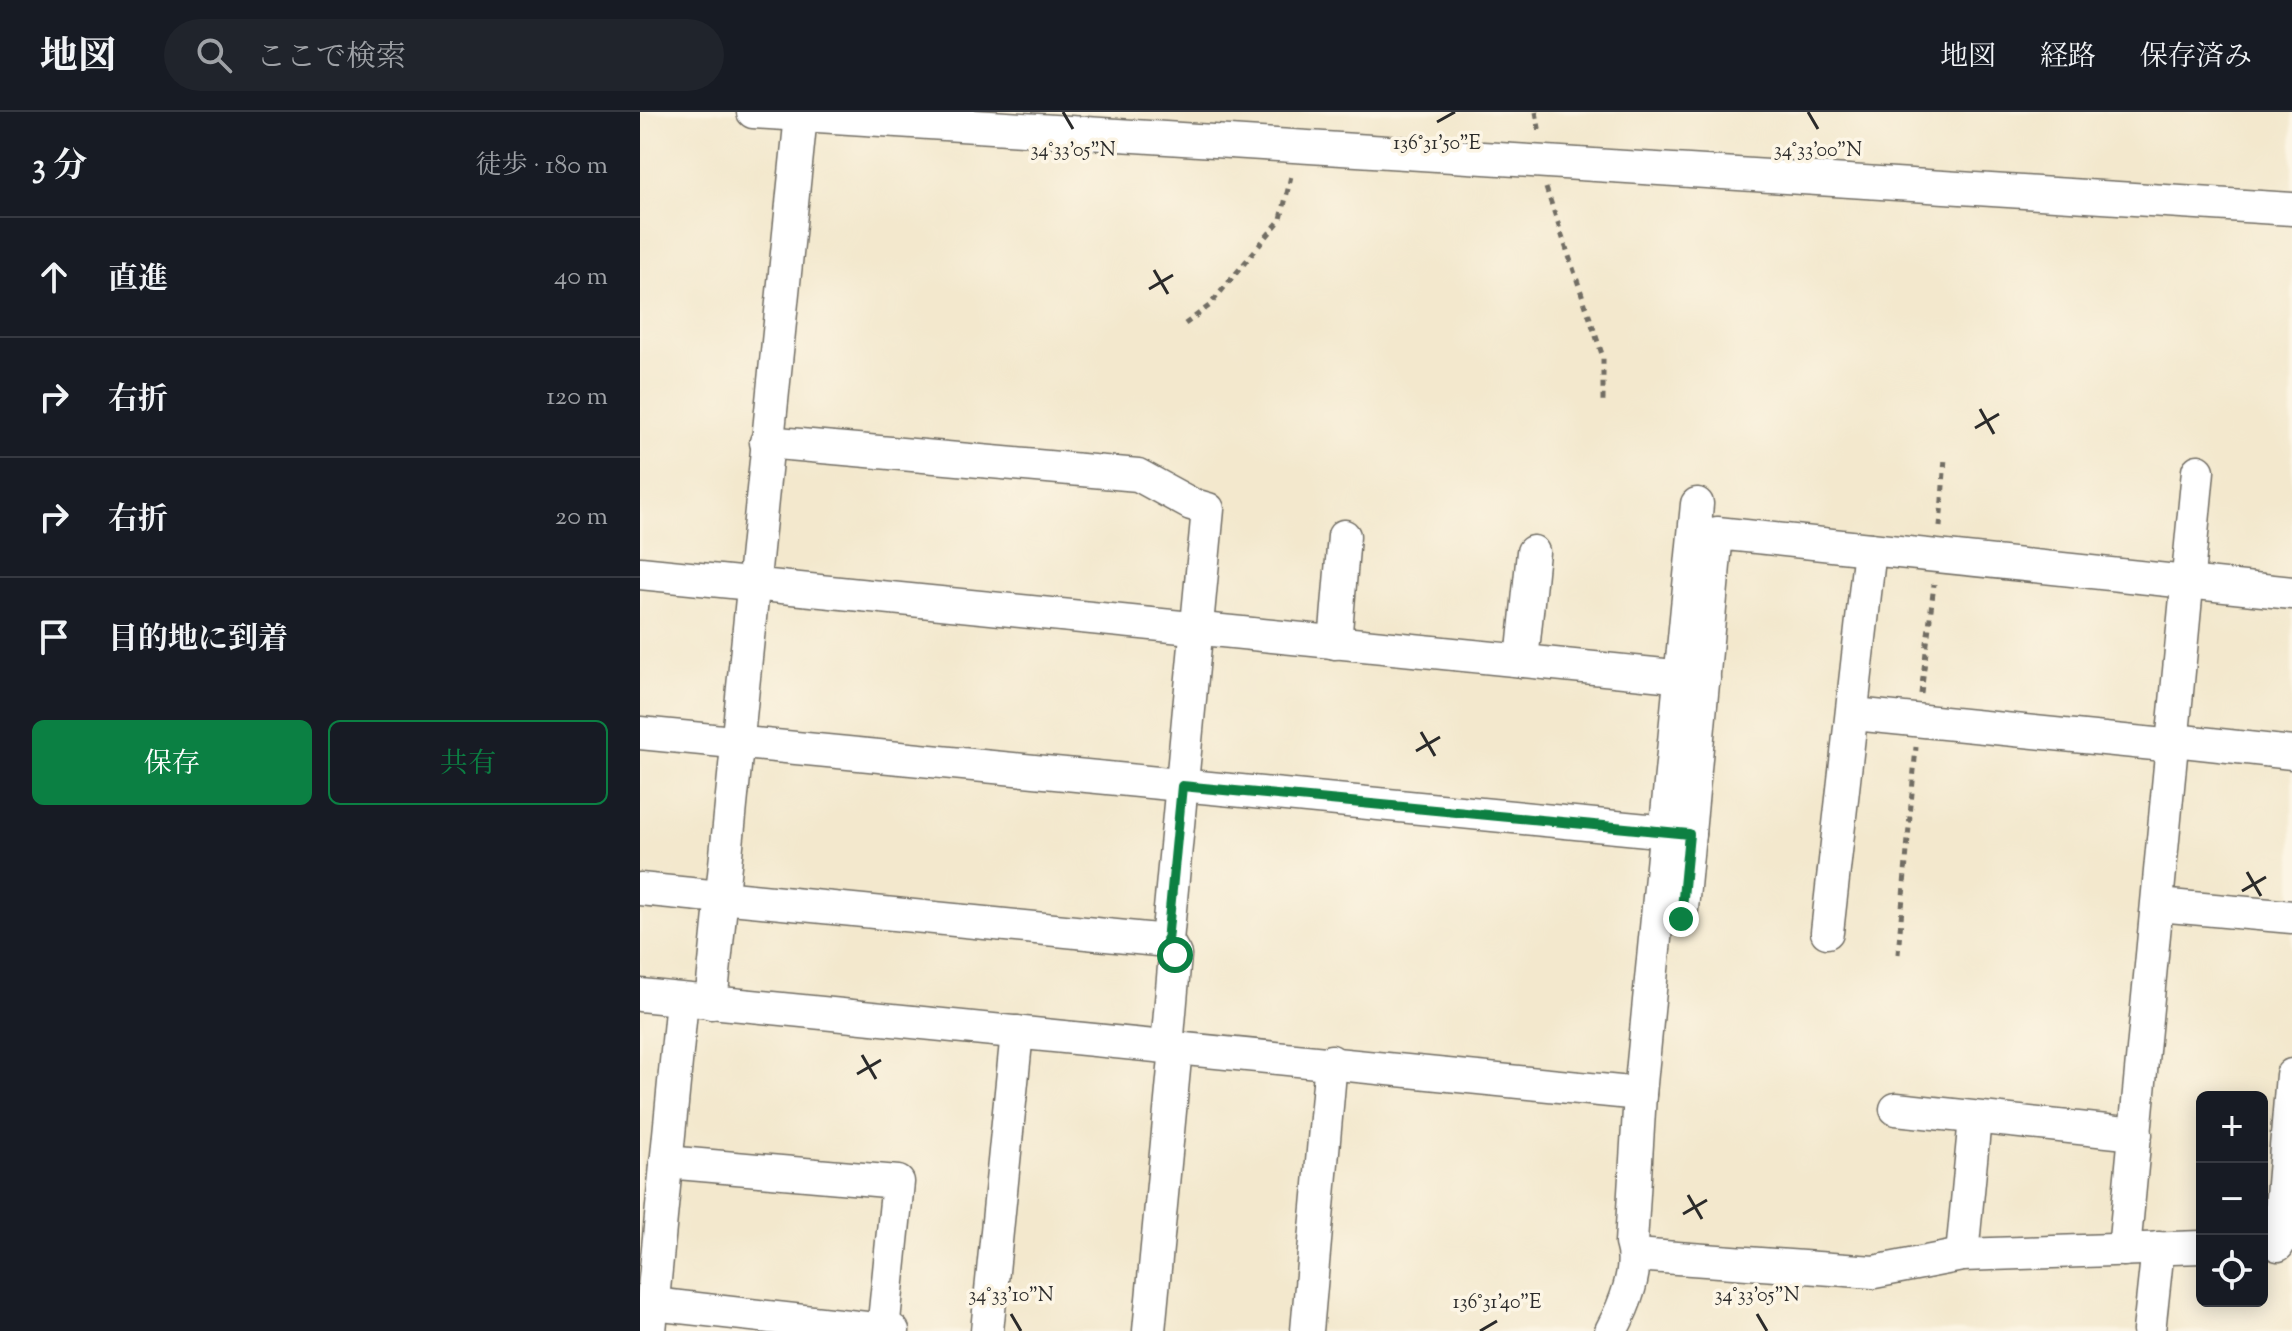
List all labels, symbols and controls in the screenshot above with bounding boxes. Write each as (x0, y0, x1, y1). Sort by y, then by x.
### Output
search box (164, 19, 724, 91)
text: 地図 (40, 32, 116, 86)
icon: search (192, 33, 236, 77)
text: ここで検索 (256, 37, 406, 80)
text: 地図 (1940, 38, 1996, 78)
text: 経路 (2040, 38, 2096, 78)
text: 保存済み (2140, 38, 2252, 78)
text: 136°31'50"E (1393, 130, 1481, 159)
text: 34°33'05"N (1030, 137, 1116, 166)
text: 34°33'00"N (1774, 137, 1862, 166)
text: 3 分 (32, 143, 87, 192)
text: 徒歩 · 180 m (476, 148, 608, 185)
icon: ahead (32, 255, 76, 299)
text: 直進 (108, 259, 168, 302)
text: 40 m (554, 259, 608, 296)
icon: right (32, 375, 76, 419)
text: 右折 (108, 379, 168, 422)
text: 120 m (546, 379, 608, 416)
icon: right (32, 495, 76, 539)
text: 右折 (108, 499, 168, 542)
text: 20 m (555, 499, 608, 536)
icon: arrive (32, 615, 76, 659)
text: 目的地に到着 (108, 619, 288, 662)
button: 保存 (32, 720, 312, 805)
button: 共有 (328, 720, 608, 805)
route end (1663, 901, 1699, 937)
route start (1157, 937, 1193, 973)
map controls (2196, 1091, 2268, 1307)
button: + (2196, 1091, 2268, 1163)
button: − (2196, 1163, 2268, 1235)
button: locate (2196, 1235, 2268, 1307)
text: 34°33'10"N (968, 1282, 1054, 1311)
text: 34°33'05"N (1714, 1282, 1800, 1311)
text: 136°31'40"E (1453, 1289, 1541, 1318)

